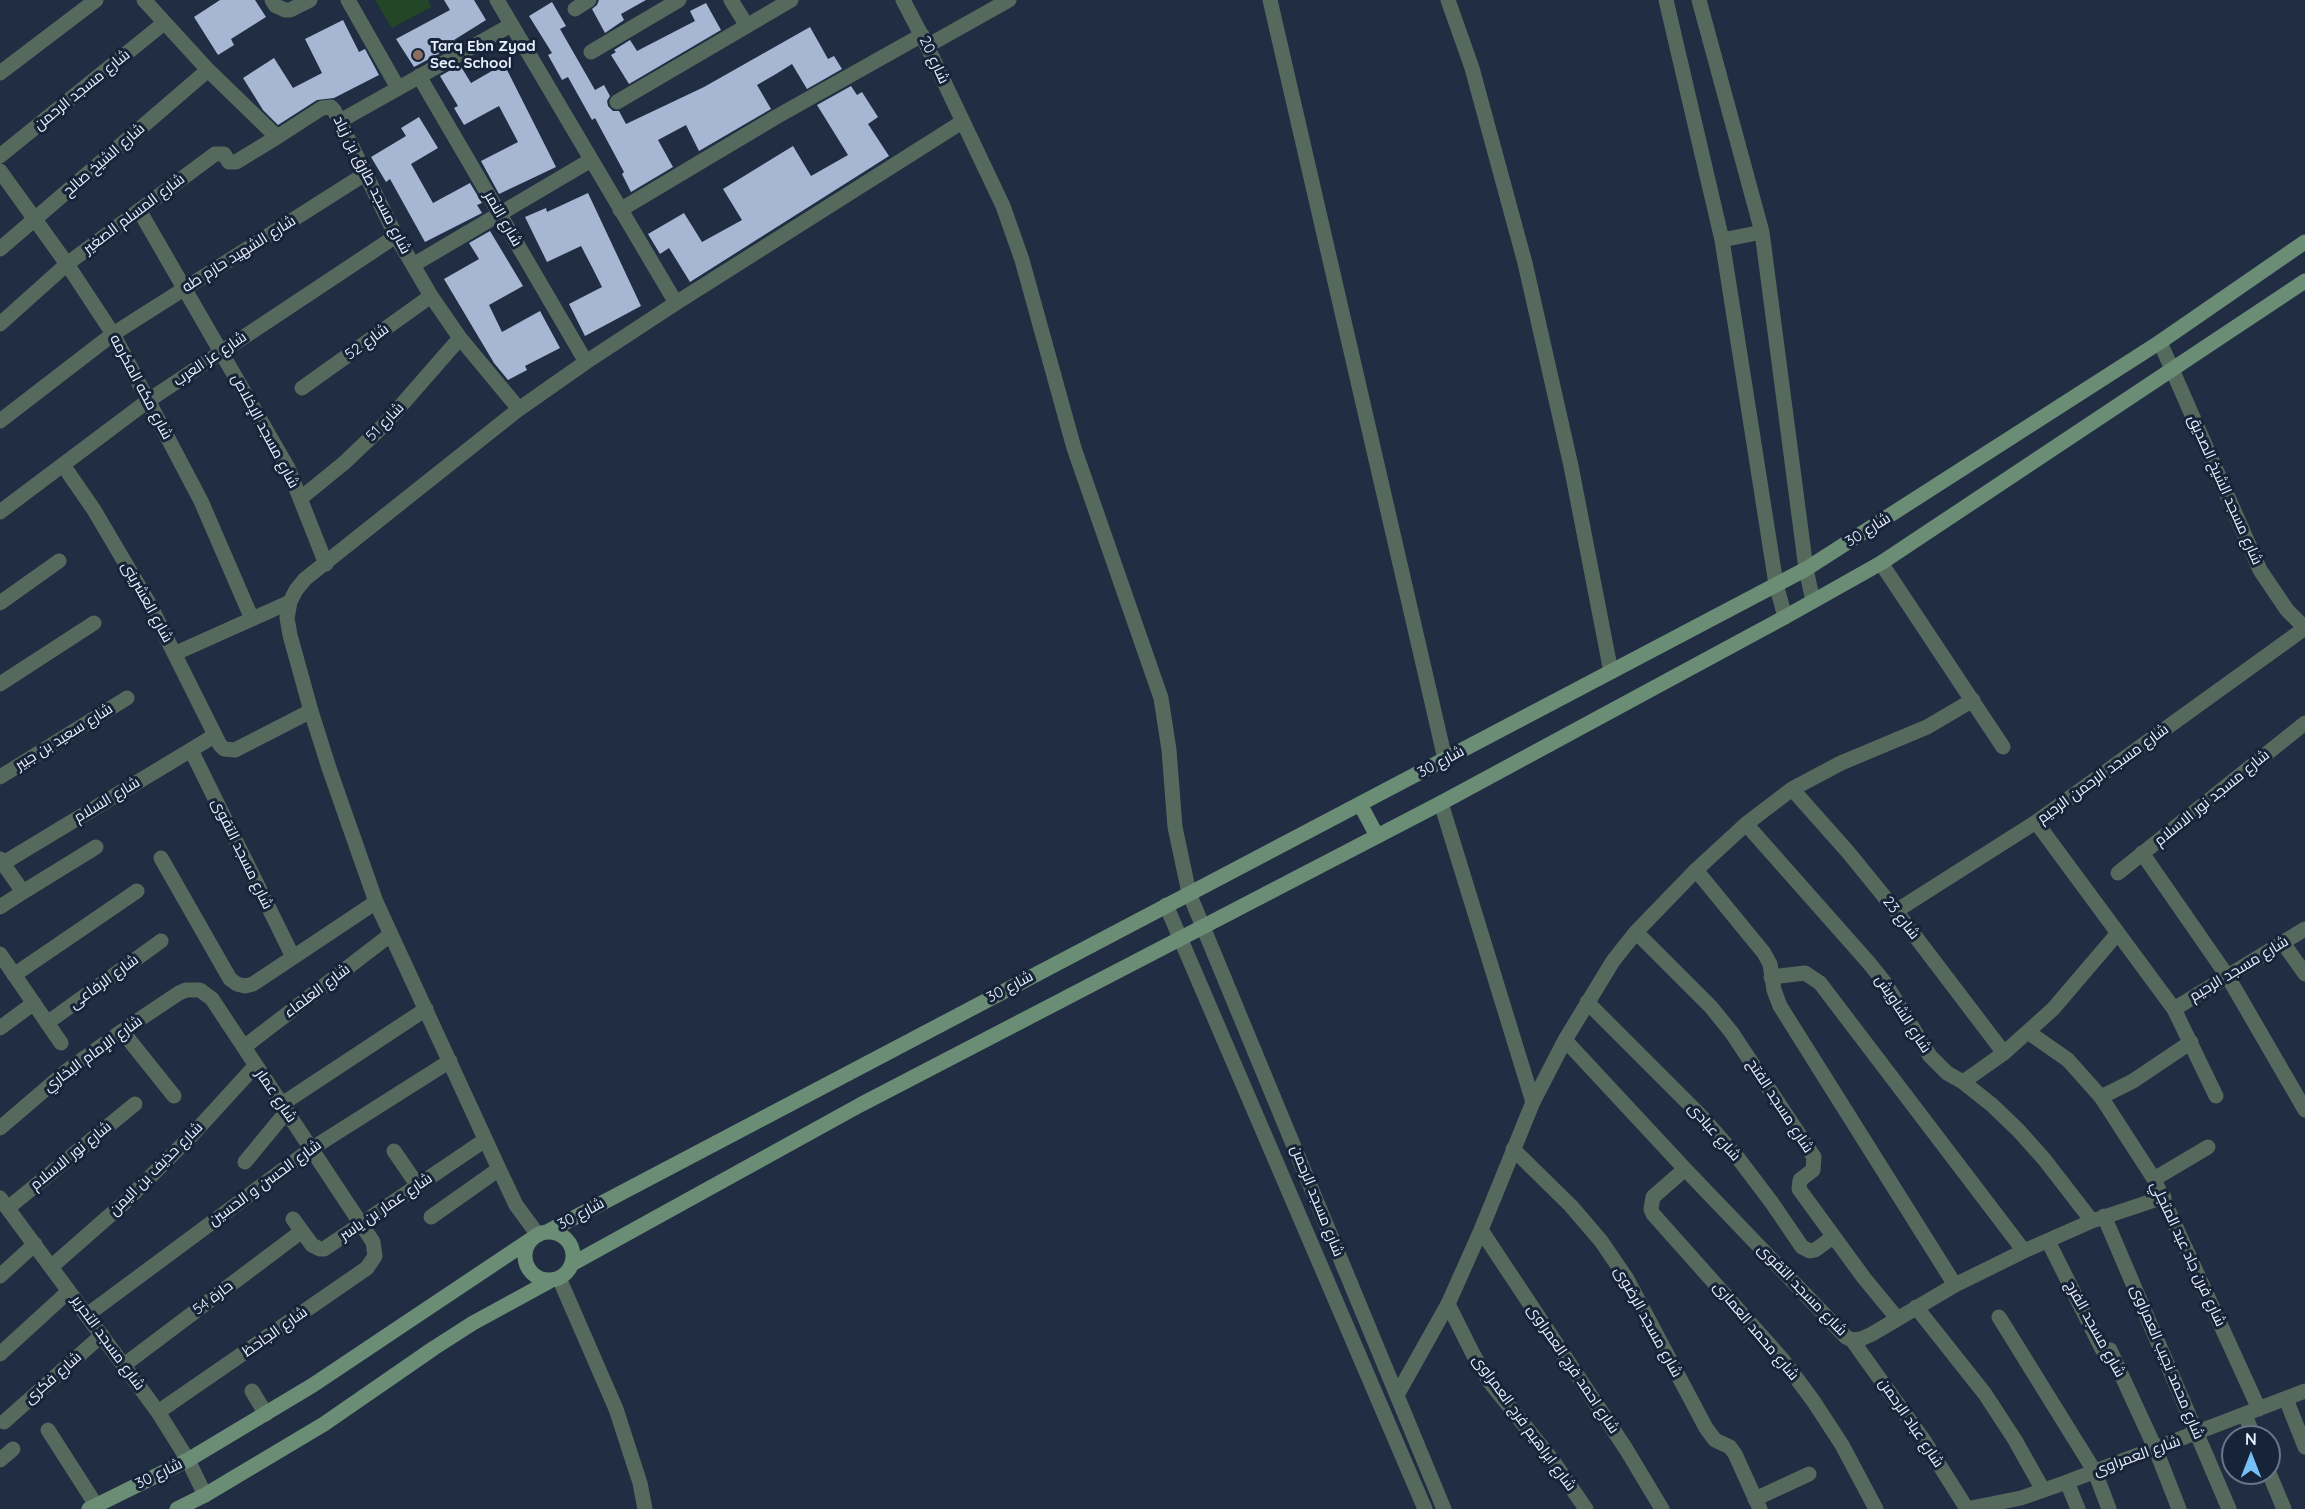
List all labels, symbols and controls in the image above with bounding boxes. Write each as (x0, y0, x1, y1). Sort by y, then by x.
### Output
street label: شارع 20 (915, 33, 953, 87)
place label: Tarq Ebn Zyad Sec. School (430, 37, 536, 72)
street label: شارع مسجد الرحمن (30, 46, 134, 134)
marker: Tarq Ebn Zyad Sec. School (411, 48, 425, 62)
street label: شارع مسجد طارق بن زياد (329, 113, 415, 257)
street label: شارع الشيخ صالح (59, 120, 149, 200)
street label: شارع المسلم الصغير (80, 170, 188, 258)
street label: شارع النمر (480, 188, 526, 250)
street label: شارع الشهيد حازم طه (179, 212, 299, 296)
street label: شارع 52 (342, 320, 392, 364)
street label: شارع عز العرب (170, 328, 250, 390)
street label: شارع مكه المكرمه (106, 331, 176, 443)
street label: شارع مسجد الإخلاص (227, 371, 303, 491)
street label: شارع 51 (362, 399, 408, 445)
street label: شارع مسجد الشيخ الصديق (2184, 412, 2266, 568)
street label: شارع 30 (1842, 509, 1894, 551)
street label: شارع العشرينى (117, 558, 177, 646)
street label: شارع سعيد بن جبير (12, 700, 116, 774)
street label: شارع مسجد الرحمن الرحيم (2034, 720, 2172, 828)
street label: شارع 30 (1415, 742, 1467, 782)
street label: شارع مسجد نور الاسلام (2151, 746, 2273, 850)
street label: شارع السلام (71, 773, 143, 827)
street label: شارع مسجد التقوى (207, 796, 277, 912)
street label: شارع 23 (1879, 893, 1923, 943)
street label: شارع مسجد الرحيم (2186, 932, 2292, 1006)
street label: شارع الرفاعى (66, 951, 142, 1013)
street label: شارع العلماء (280, 960, 354, 1022)
street label: شارع 30 (984, 967, 1036, 1007)
street label: شارع الشاويش (1871, 972, 1935, 1056)
street label: شارع الإمام البخاري (40, 1012, 146, 1096)
street label: شارع مسجد الفتح (1743, 1056, 1817, 1156)
street label: شارع عمار (252, 1066, 300, 1126)
street label: شارع عبادى (1684, 1099, 1744, 1165)
street label: شارع نور الاسلام (27, 1118, 115, 1194)
street label: شارع حذيف بن اليمن (105, 1118, 207, 1220)
street label: شارع الحسن و الحسين (205, 1136, 325, 1230)
street label: شارع مسجد الرحمن (1286, 1143, 1348, 1259)
street label: شارع عمار بن ياسر (336, 1169, 436, 1245)
street label: شارع فرن جاد عبد المتجلي (2146, 1179, 2230, 1329)
street label: شارع 30 (555, 1194, 607, 1234)
street label: شارع مسجد التقوى (1753, 1240, 1851, 1340)
street label: شارع مسجد الرضوى (1610, 1263, 1686, 1381)
street label: حارة 54 (189, 1277, 237, 1319)
street label: شارع مسجد الفرج (2061, 1277, 2129, 1381)
street label: شارع محمد العمارى (1709, 1278, 1803, 1384)
street label: شارع محمد نجيب العمراوى (2126, 1282, 2208, 1442)
street label: شارع مسجد التحرير (68, 1292, 148, 1394)
street label: شارع احمد فرج العمراوى (1523, 1301, 1623, 1437)
street label: شارع الجاحظ (239, 1303, 311, 1361)
street label: شارع فكرى (21, 1348, 85, 1408)
street label: شارع ابراهيم فرج العمراوى (1468, 1351, 1580, 1495)
street label: شارع عباد الرحمن (1875, 1375, 1947, 1471)
north arrow (2221, 1425, 2281, 1485)
text: N (2245, 1429, 2257, 1449)
street label: شارع العمراوى (2091, 1432, 2183, 1480)
street label: شارع 30 (133, 1455, 185, 1493)

